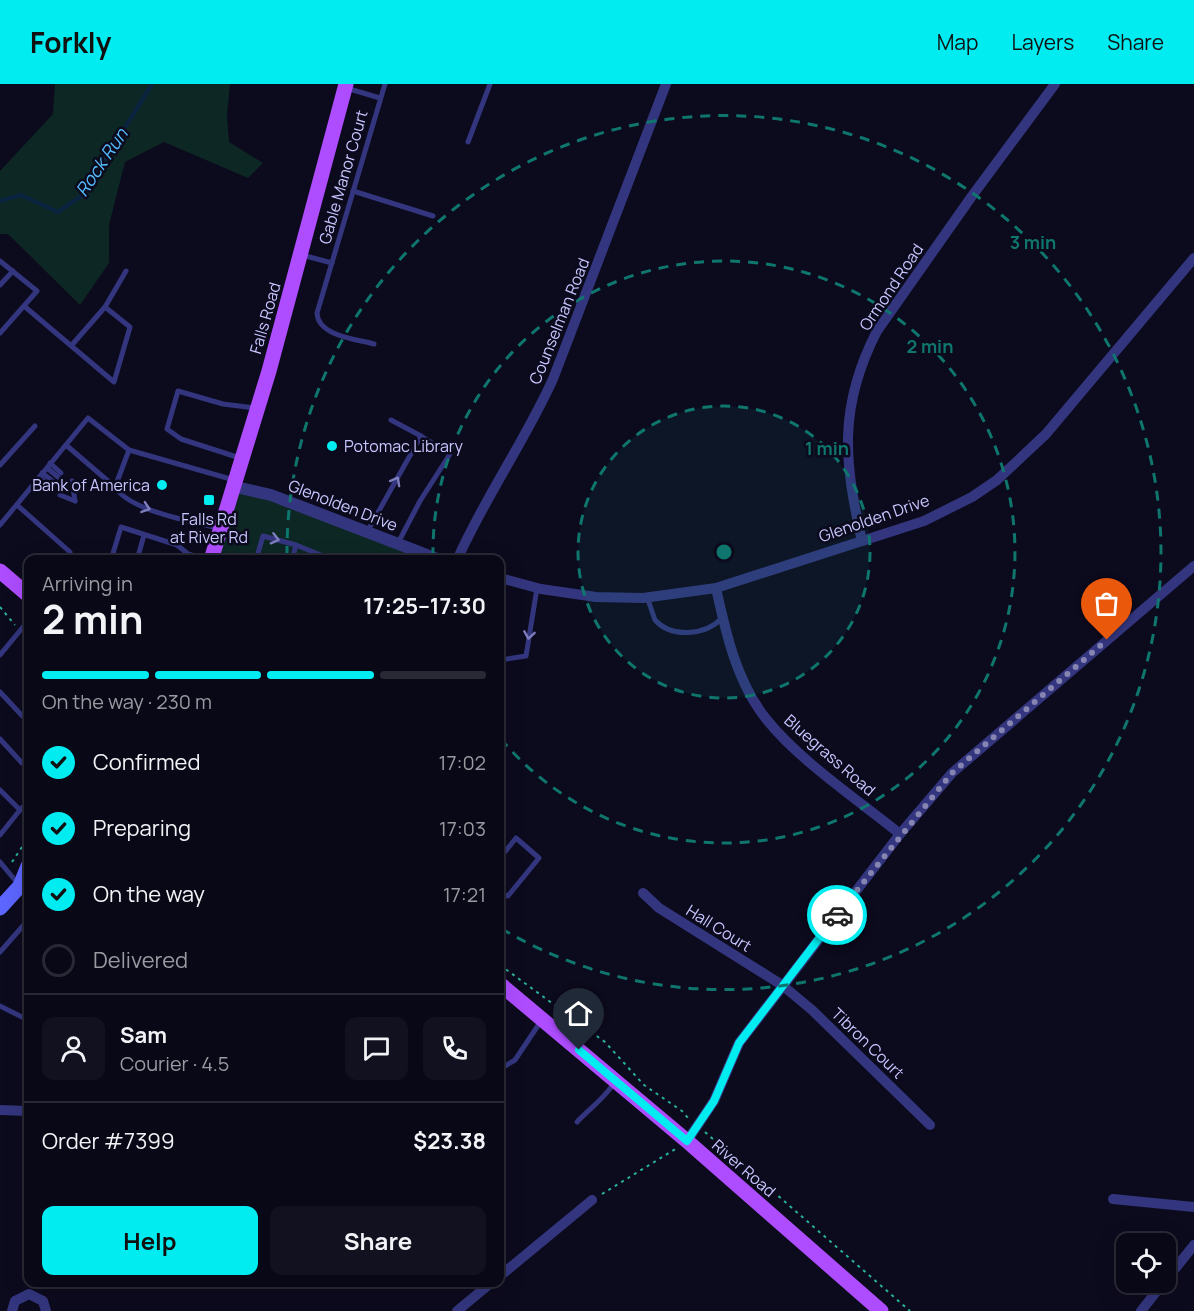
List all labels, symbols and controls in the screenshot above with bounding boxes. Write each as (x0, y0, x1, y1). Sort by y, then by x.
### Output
text: Forkly (30, 23, 111, 61)
text: Map (937, 28, 978, 56)
text: Layers (1011, 28, 1074, 56)
text: Share (1107, 28, 1164, 56)
street label: Gable Manor Court (313, 107, 373, 247)
water label: Rock Run (69, 122, 133, 201)
text: 3 min (1010, 230, 1056, 254)
street label: Ormond Road (854, 239, 928, 335)
street label: Counselman Road (524, 255, 594, 387)
street label: Falls Road (244, 280, 286, 356)
text: 2 min (907, 334, 953, 358)
place label: Potomac Library (344, 435, 464, 457)
text: 1 min (805, 436, 849, 460)
marker: Potomac Library (325, 439, 339, 453)
place label: Bank of America (32, 474, 150, 496)
street label: Glenolden Drive (285, 474, 401, 536)
one-way arrow (389, 477, 400, 487)
marker: Bank of America (155, 478, 169, 492)
street label: Glenolden Drive (816, 489, 932, 547)
marker: Falls Rd at River Rd (202, 493, 216, 507)
one-way arrow (141, 500, 151, 513)
place label: Falls Rd at River Rd (170, 508, 248, 548)
one-way arrow (270, 532, 280, 545)
centre of rings (714, 542, 734, 562)
text: Arriving in (42, 570, 133, 597)
pin (1081, 578, 1132, 640)
icon: bag (1090, 587, 1123, 620)
text: 17:25–17:30 (363, 591, 486, 621)
text: 2 min (42, 592, 143, 646)
one-way arrow (523, 630, 536, 640)
text: On the way · 230 m (42, 688, 212, 715)
street label: Bluegrass Road (780, 709, 880, 801)
icon: check (42, 746, 75, 779)
text: Confirmed (93, 747, 201, 777)
text: 17:02 (439, 749, 486, 776)
icon: check (42, 812, 75, 845)
text: Preparing (93, 813, 191, 843)
text: 17:03 (439, 815, 486, 842)
icon: check (42, 878, 75, 911)
text: On the way (93, 879, 205, 909)
text: 17:21 (443, 881, 486, 908)
courier (807, 885, 867, 945)
street label: Hall Court (682, 899, 756, 957)
icon: car (821, 899, 854, 932)
text: Delivered (93, 945, 188, 975)
pin (553, 988, 604, 1050)
icon: home (562, 997, 595, 1030)
street label: Tibron Court (827, 1003, 909, 1083)
button: person (42, 1017, 105, 1080)
button: chat (345, 1017, 408, 1080)
button: phone (423, 1017, 486, 1080)
text: Sam (120, 1020, 167, 1050)
text: Courier · 4.5 (120, 1050, 229, 1077)
text: Order #7399 (42, 1126, 175, 1156)
text: $23.38 (413, 1126, 486, 1156)
street label: River Road (707, 1134, 781, 1202)
button: Help (42, 1206, 258, 1275)
button: Share (270, 1206, 486, 1275)
map controls (1116, 1233, 1176, 1293)
button: locate (1116, 1233, 1176, 1293)

